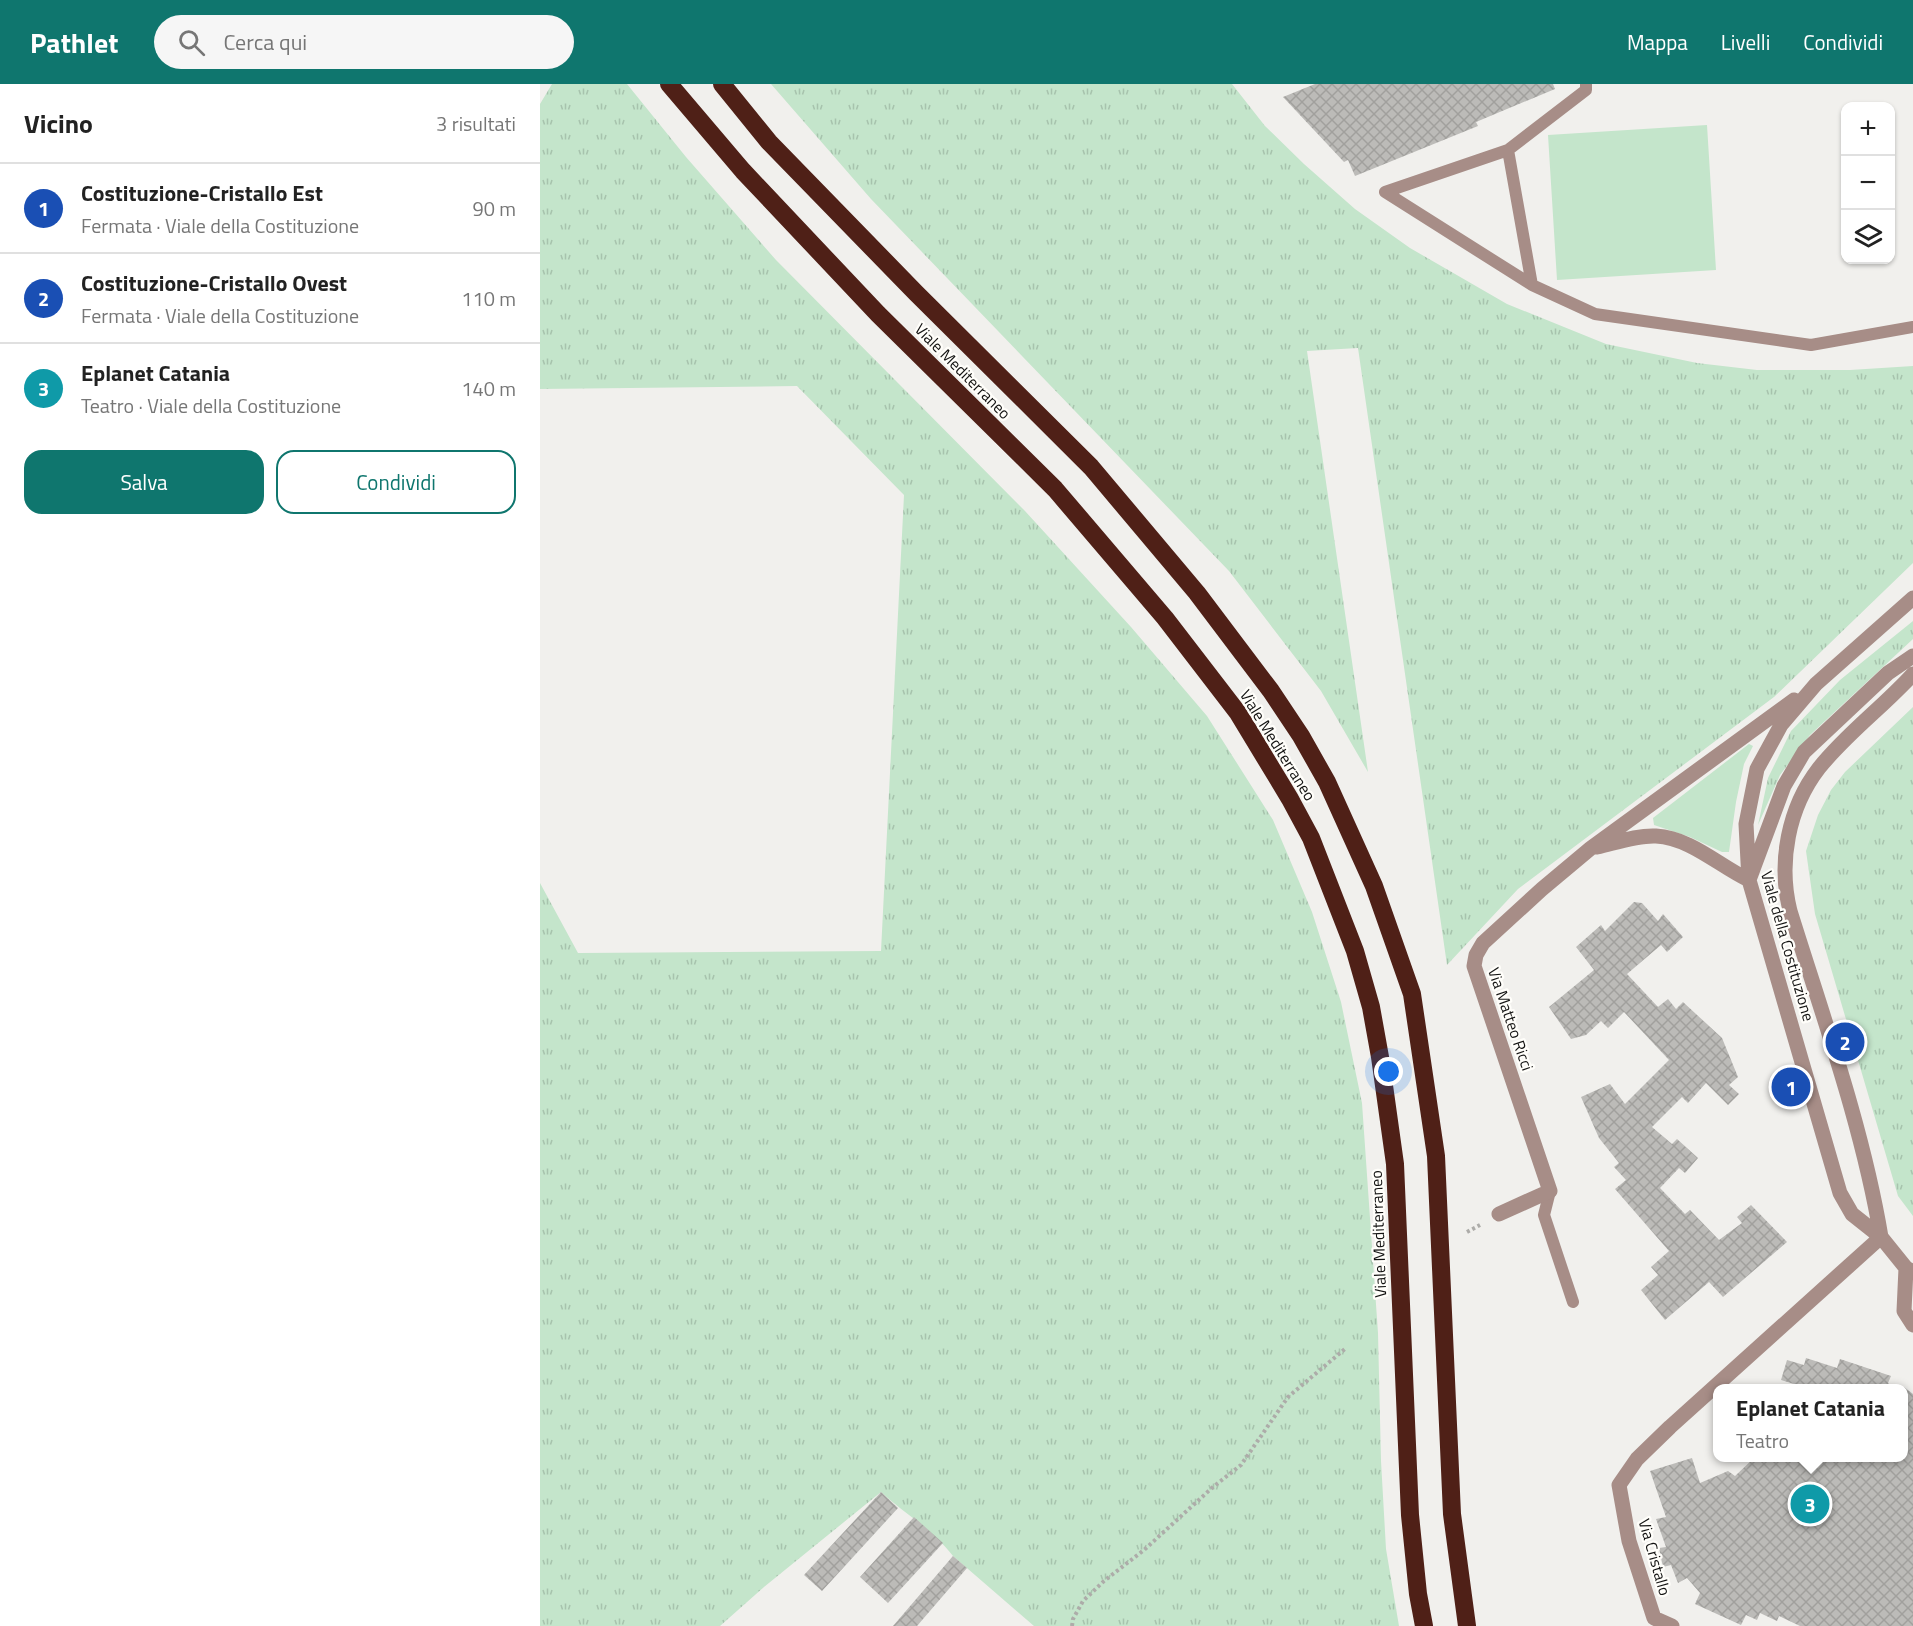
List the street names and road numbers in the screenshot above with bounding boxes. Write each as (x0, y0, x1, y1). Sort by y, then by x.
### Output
street label: Viale Mediterraneo (909, 317, 1017, 425)
street label: Viale Mediterraneo (1234, 685, 1322, 805)
street label: Viale della Costituzione (1755, 868, 1821, 1024)
street label: Via Matteo Ricci (1482, 964, 1540, 1074)
street label: Viale Mediterraneo (1364, 1170, 1392, 1298)
street label: Via Cristallo (1633, 1516, 1677, 1598)

